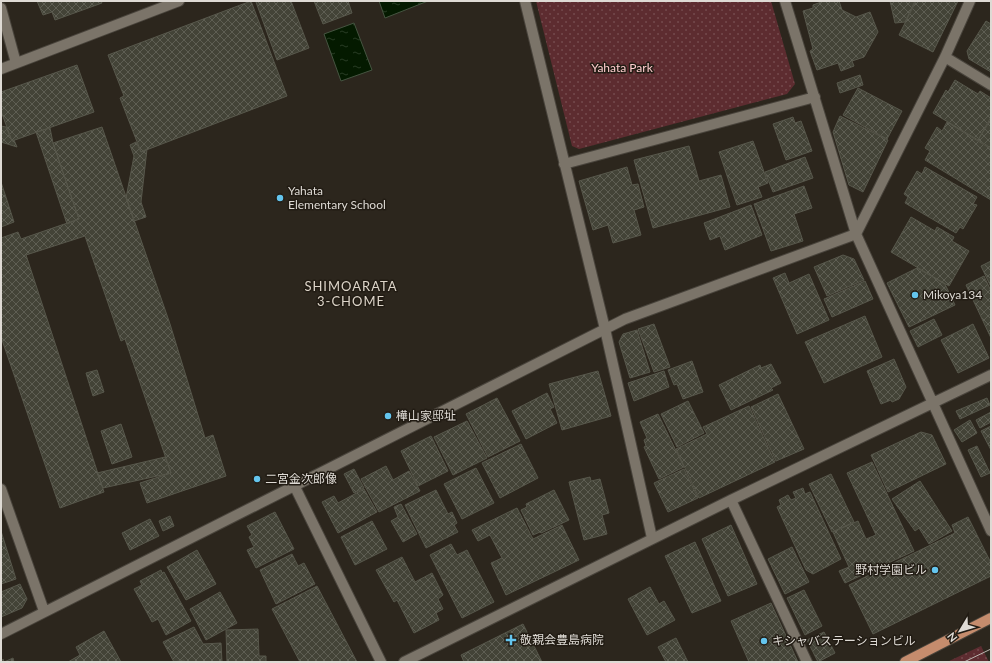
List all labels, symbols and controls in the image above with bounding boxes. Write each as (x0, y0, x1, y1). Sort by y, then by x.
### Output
park label: Yahata Park (591, 60, 654, 75)
place label: Yahata Elementary School (288, 183, 386, 212)
marker: Yahata Elementary School (275, 193, 285, 203)
district label: SHIMOARATA 3-CHOME (304, 278, 398, 309)
place label: Mikoya134 (923, 287, 982, 302)
marker: Mikoya134 (910, 290, 920, 300)
place label: 樺山家邸址 (396, 408, 456, 423)
marker: 樺山家邸址 (383, 411, 393, 421)
place label: 二宮金次郎像 (265, 471, 337, 486)
marker: 二宮金次郎像 (252, 474, 262, 484)
place label: 野村学園ビル (855, 562, 927, 577)
marker: 野村学園ビル (930, 565, 940, 575)
north arrow (940, 611, 980, 651)
text: N (944, 630, 959, 645)
place label: 敬親会豊島病院 (520, 632, 604, 647)
place label: キシャバステーションビル (772, 633, 916, 648)
marker: 敬親会豊島病院 (505, 634, 517, 646)
marker: キシャバステーションビル (759, 636, 769, 646)

